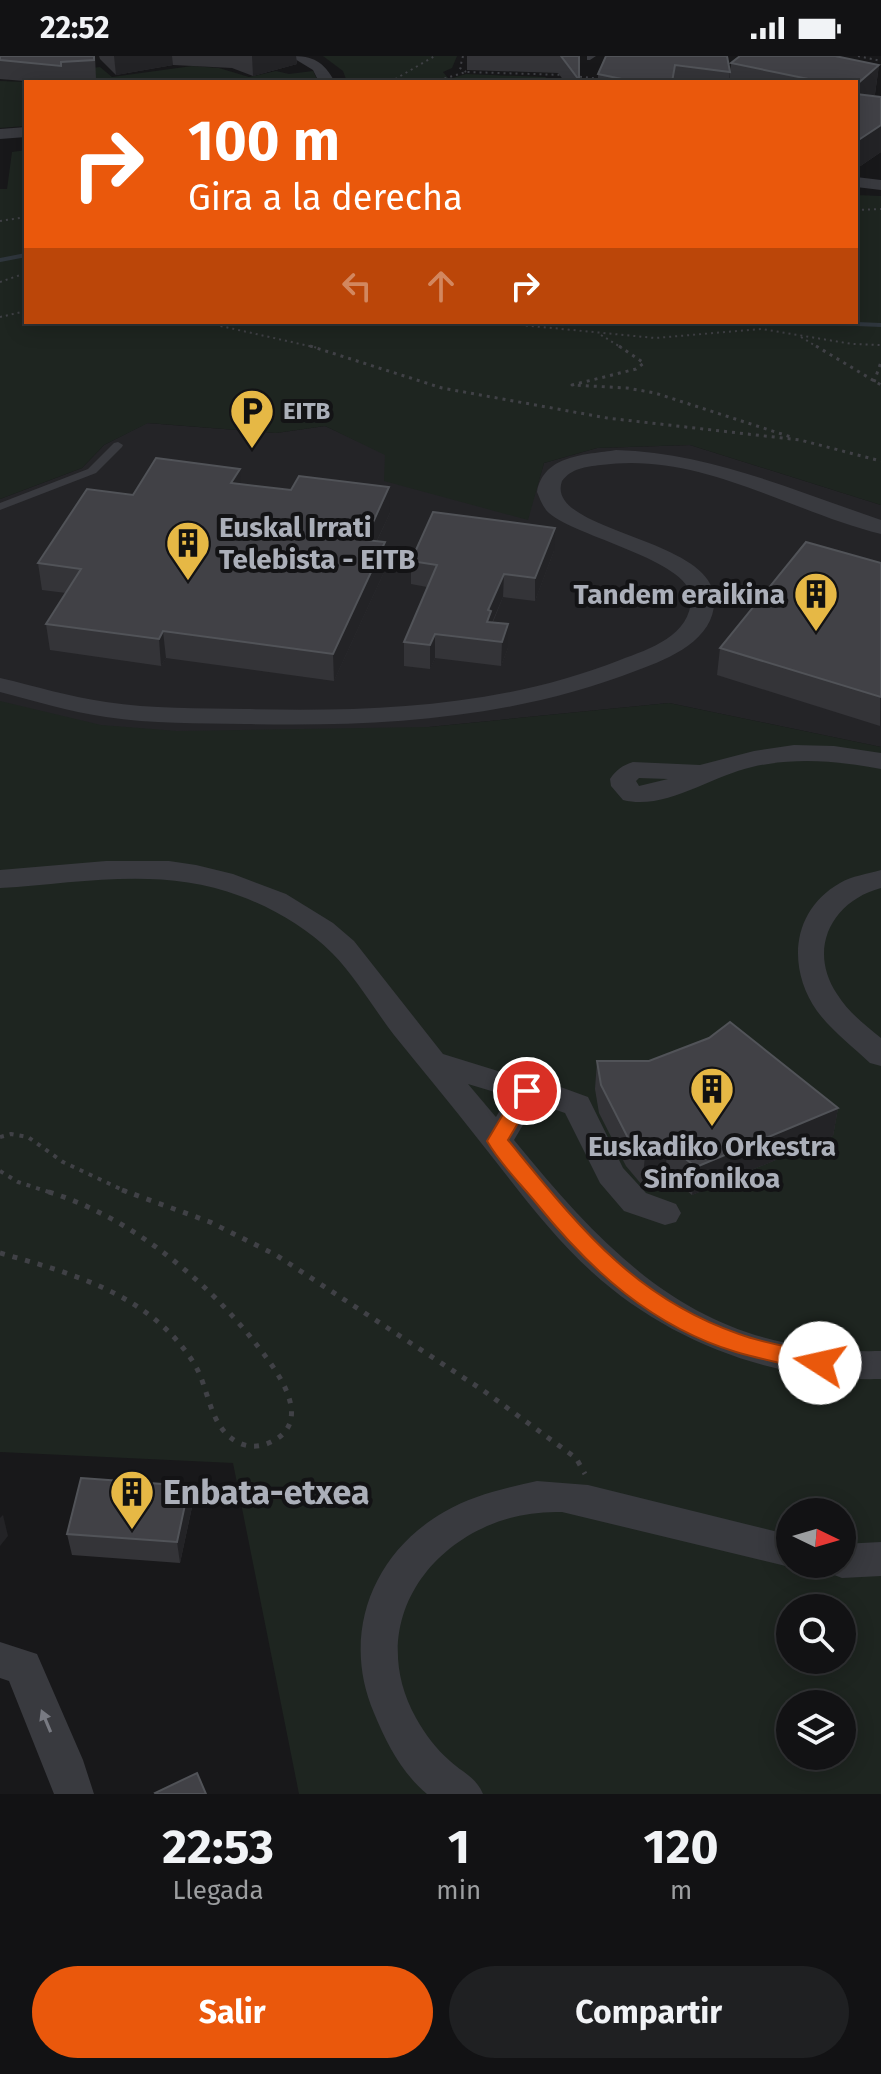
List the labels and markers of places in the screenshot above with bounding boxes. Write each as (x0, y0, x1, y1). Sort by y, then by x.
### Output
parking icon: EITB (228, 387, 276, 450)
place label: EITB (283, 397, 331, 425)
place label: Euskal Irrati Telebista - EITB (219, 511, 416, 576)
building icon: Euskal Irrati Telebista - EITB (164, 519, 212, 582)
building icon: Tandem eraikina (792, 570, 840, 633)
place label: Tandem eraikina (573, 578, 785, 611)
pin (493, 1057, 561, 1125)
building icon: Euskadiko Orkestra Sinfonikoa (688, 1065, 736, 1128)
place label: Euskadiko Orkestra Sinfonikoa (588, 1130, 836, 1195)
building icon: Enbata-etxea (108, 1468, 156, 1531)
place label: Enbata-etxea (163, 1472, 370, 1513)

